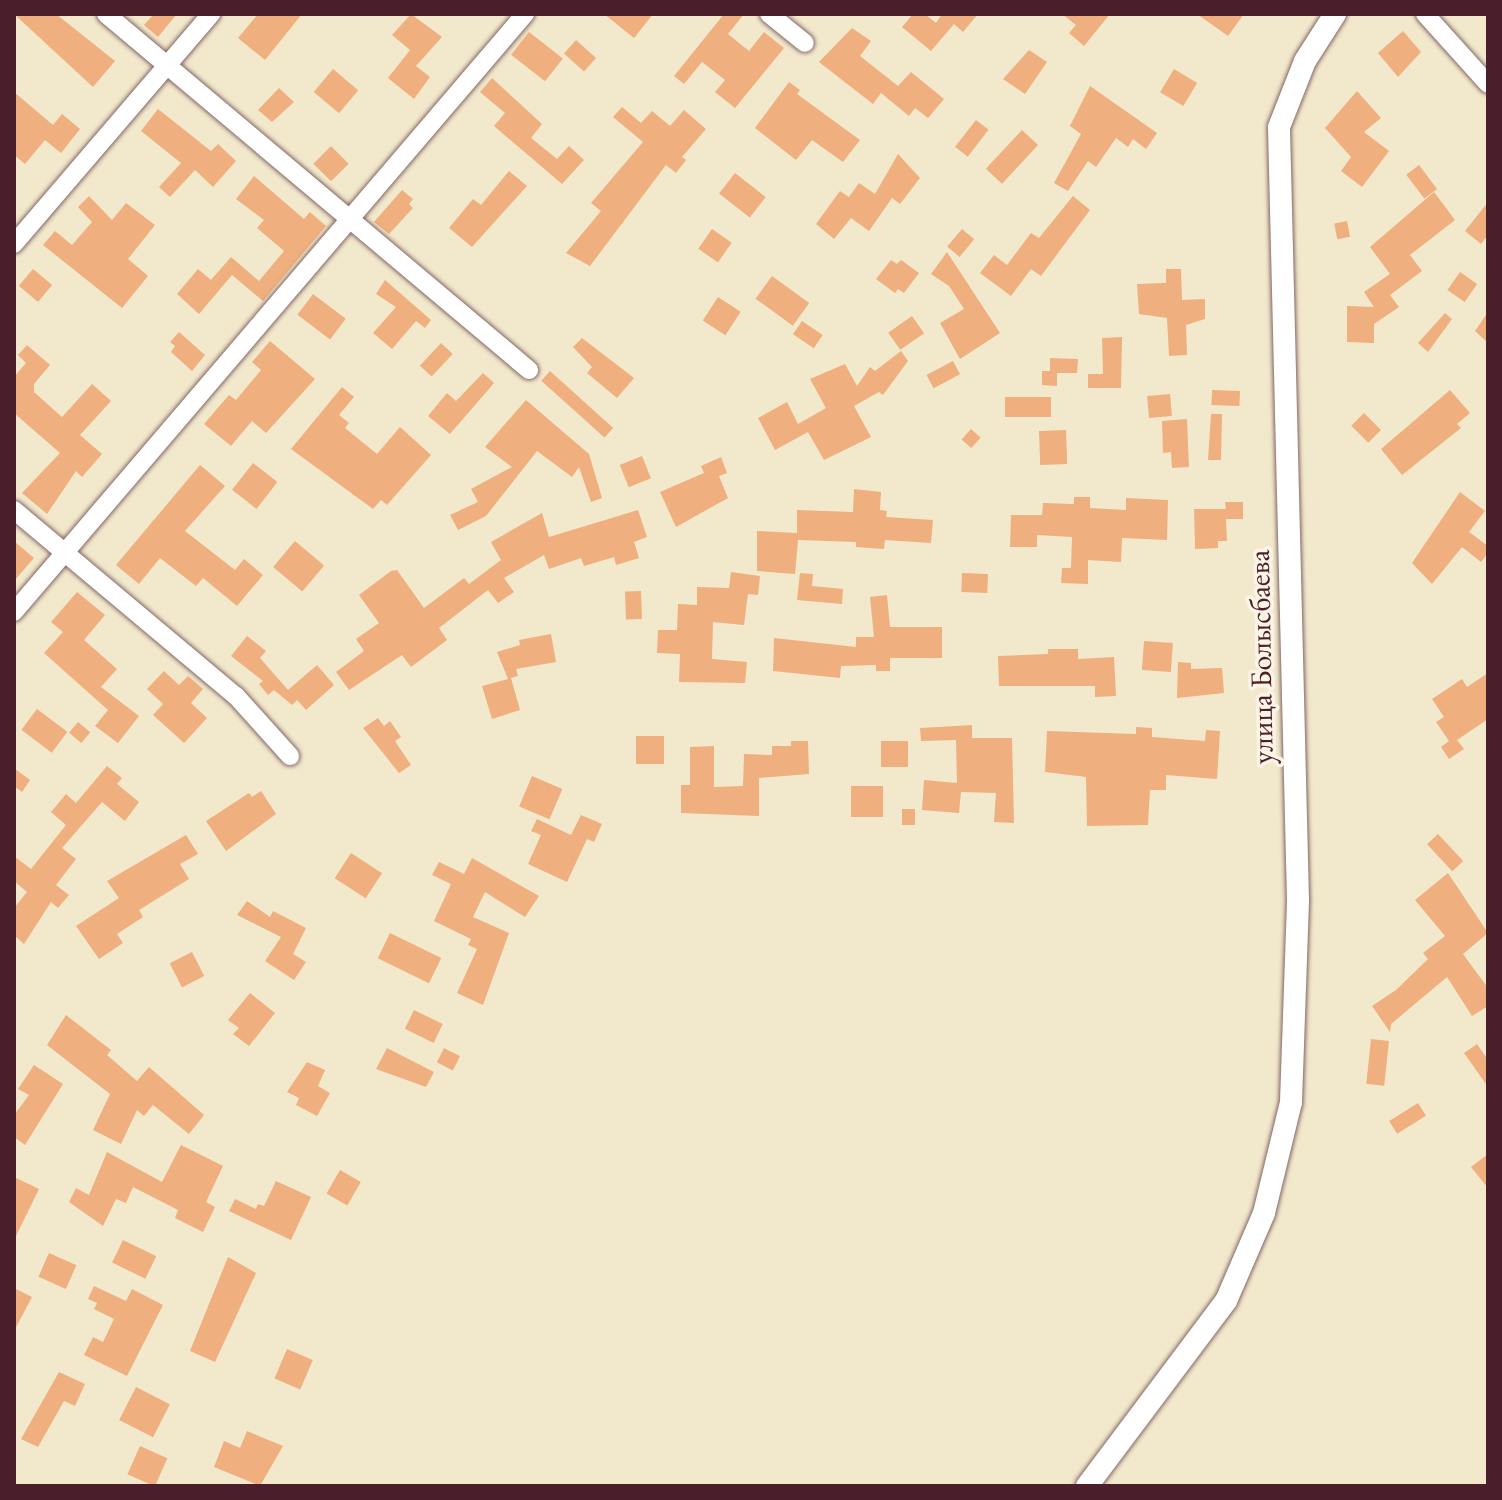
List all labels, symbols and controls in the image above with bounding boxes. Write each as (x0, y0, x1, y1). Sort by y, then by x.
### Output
street label: улица Болысбаева (1241, 549, 1281, 765)

